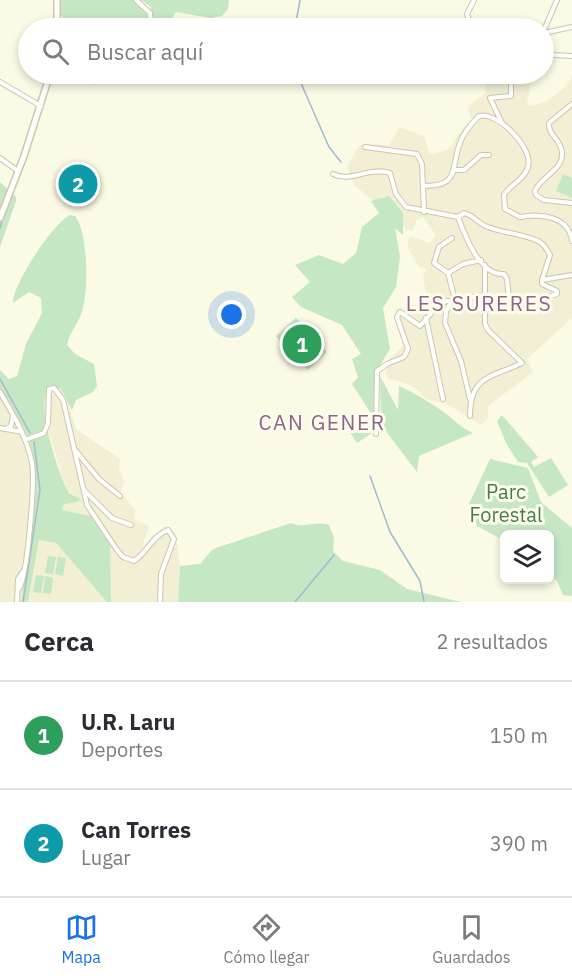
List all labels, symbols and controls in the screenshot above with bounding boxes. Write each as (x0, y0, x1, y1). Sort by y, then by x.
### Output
search box (18, 18, 554, 84)
icon: search (39, 35, 72, 68)
text: Buscar aquí (87, 37, 203, 66)
pin: 2 (58, 162, 98, 207)
district label: LES SURERES (406, 289, 552, 317)
your location (217, 300, 246, 329)
pin: 1 (282, 322, 322, 366)
district label: CAN GENER (258, 408, 386, 436)
park label: Parc Forestal (470, 478, 542, 528)
map controls (500, 530, 554, 584)
button: layers (500, 530, 554, 584)
text: Cerca (24, 624, 94, 658)
text: 2 resultados (436, 628, 548, 655)
text: U.R. Laru (81, 707, 175, 736)
text: 1 (38, 722, 50, 749)
text: 150 m (490, 722, 548, 749)
text: Deportes (81, 736, 163, 763)
text: Can Torres (81, 815, 191, 844)
text: 2 (38, 830, 50, 857)
text: 390 m (490, 830, 548, 857)
text: Lugar (81, 844, 131, 871)
tab: Mapa (61, 911, 101, 967)
tab: Cómo llegar (224, 911, 309, 967)
tab: Guardados (432, 911, 511, 967)

